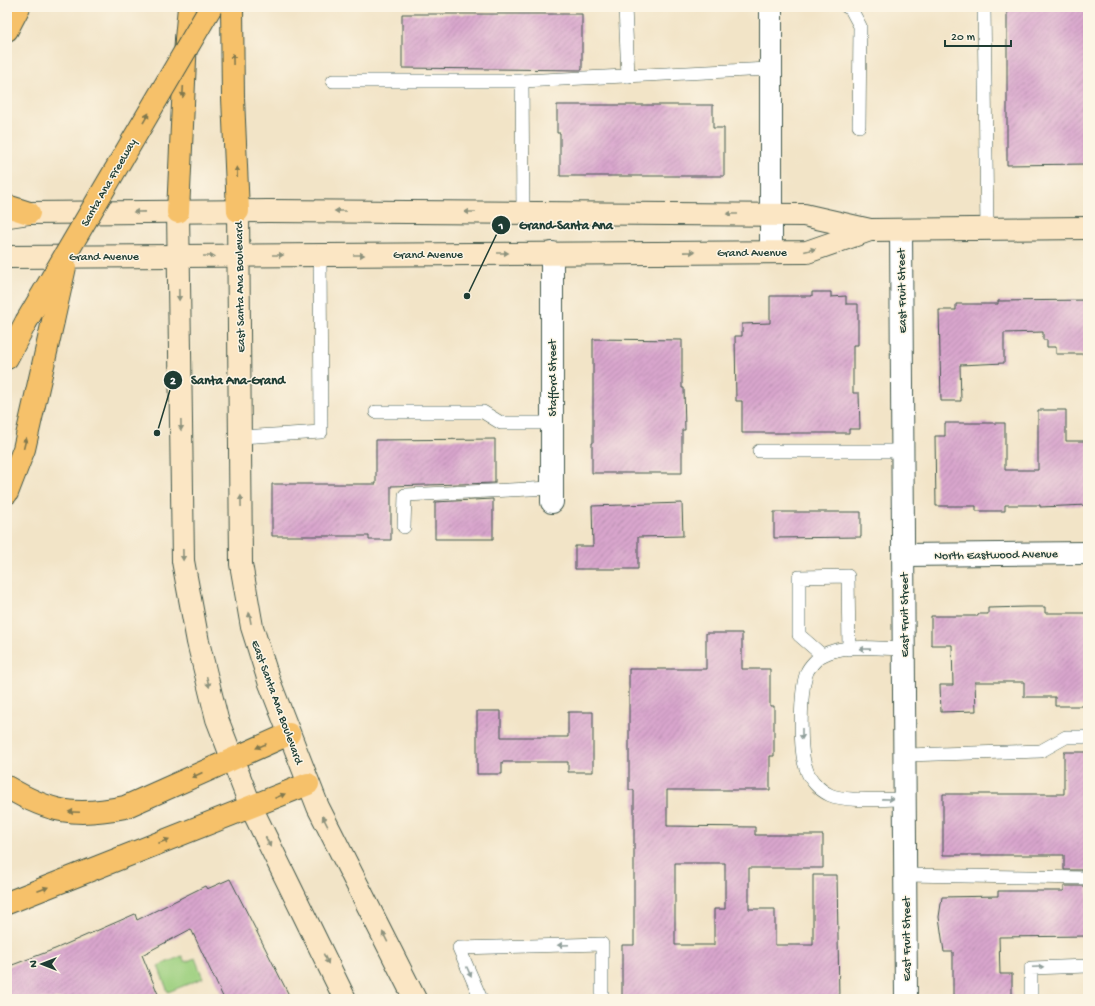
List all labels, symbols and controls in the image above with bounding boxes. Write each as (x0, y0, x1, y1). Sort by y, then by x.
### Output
scale bar (945, 22, 1011, 48)
text: 20 m (951, 31, 976, 45)
one-way arrow (230, 52, 236, 65)
one-way arrow (180, 86, 187, 98)
one-way arrow (142, 112, 149, 124)
street label: Santa Ana Freeway (79, 136, 141, 229)
one-way arrow (233, 166, 240, 178)
one-way arrow (333, 208, 346, 214)
one-way arrow (132, 209, 145, 215)
one-way arrow (463, 209, 476, 215)
one-way arrow (725, 211, 738, 217)
callout: Grand-Santa Ana (491, 212, 621, 237)
text: Grand-Santa Ana (519, 219, 614, 234)
street label: East Santa Ana Boulevard (233, 220, 249, 353)
text: 1 (498, 220, 504, 234)
street label: Grand Avenue (717, 247, 788, 261)
one-way arrow (804, 247, 816, 253)
street label: East Fruit Street (895, 247, 911, 333)
street label: Grand Avenue (393, 249, 464, 263)
one-way arrow (683, 249, 696, 255)
one-way arrow (497, 250, 509, 257)
street label: Grand Avenue (69, 251, 140, 265)
one-way arrow (272, 252, 285, 258)
one-way arrow (353, 252, 366, 258)
one-way arrow (203, 253, 216, 259)
one-way arrow (176, 289, 182, 302)
street label: Stafford Street (547, 338, 561, 416)
callout: Santa Ana-Grand (163, 367, 293, 392)
text: Santa Ana-Grand (191, 374, 286, 389)
text: 2 (170, 375, 176, 389)
one-way arrow (178, 419, 184, 432)
one-way arrow (23, 437, 29, 450)
one-way arrow (238, 494, 244, 507)
street label: North Eastwood Avenue (934, 548, 1059, 564)
one-way arrow (180, 549, 186, 562)
street label: East Fruit Street (899, 572, 913, 657)
one-way arrow (247, 611, 253, 624)
street label: East Santa Ana Boulevard (247, 639, 305, 768)
one-way arrow (858, 646, 871, 652)
one-way arrow (205, 676, 211, 688)
one-way arrow (799, 728, 805, 741)
one-way arrow (254, 744, 266, 750)
one-way arrow (190, 772, 202, 778)
one-way arrow (274, 792, 286, 798)
one-way arrow (882, 796, 895, 802)
one-way arrow (68, 808, 80, 815)
one-way arrow (322, 816, 328, 827)
one-way arrow (265, 837, 271, 848)
one-way arrow (159, 838, 171, 844)
one-way arrow (38, 885, 50, 891)
street label: East Fruit Street (901, 896, 915, 981)
one-way arrow (381, 931, 388, 943)
one-way arrow (556, 942, 569, 948)
north arrow (22, 944, 62, 984)
one-way arrow (322, 953, 329, 965)
text: N (28, 960, 40, 968)
one-way arrow (1032, 964, 1044, 971)
one-way arrow (466, 966, 472, 978)

